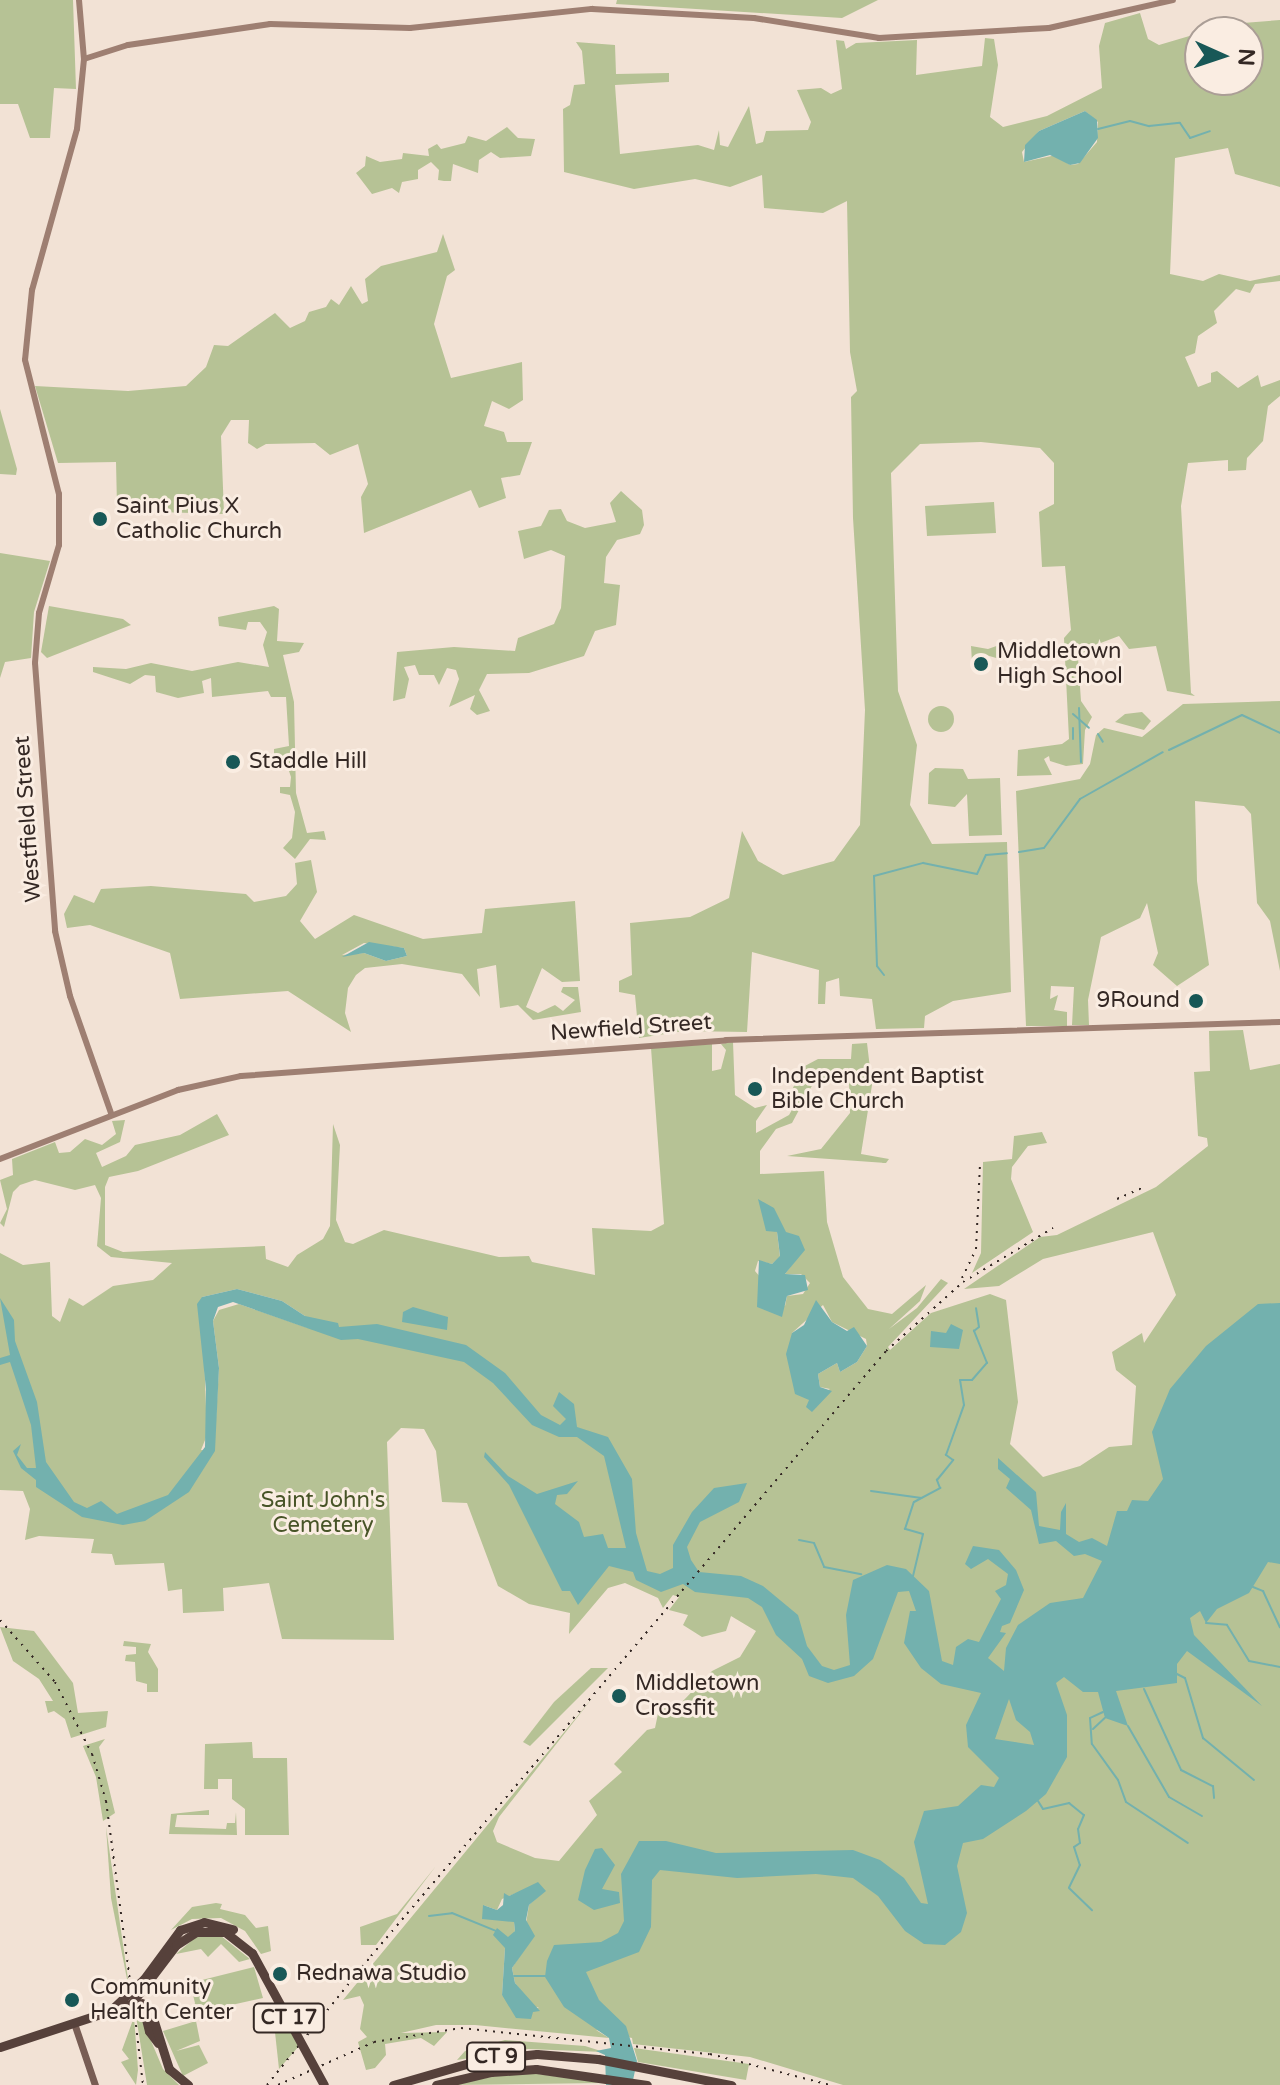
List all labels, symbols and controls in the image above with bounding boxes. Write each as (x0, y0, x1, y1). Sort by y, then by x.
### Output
north arrow (1184, 16, 1264, 96)
text: N (1233, 48, 1259, 67)
place label: Saint Pius X Catholic Church (116, 493, 282, 544)
marker: Saint Pius X Catholic Church (91, 510, 109, 528)
place label: Middletown High School (997, 638, 1123, 690)
marker: Middletown High School (972, 655, 990, 673)
street label: Westfield Street (9, 735, 47, 903)
place label: Staddle Hill (249, 749, 367, 775)
marker: Staddle Hill (224, 753, 242, 771)
place label: 9Round (1096, 988, 1180, 1014)
marker: 9Round (1187, 992, 1205, 1010)
street label: Newfield Street (550, 1009, 712, 1047)
place label: Independent Baptist Bible Church (771, 1063, 984, 1114)
marker: Independent Baptist Bible Church (746, 1080, 764, 1098)
park label: Saint John's Cemetery (261, 1487, 385, 1538)
place label: Middletown Crossfit (635, 1670, 759, 1722)
marker: Middletown Crossfit (610, 1687, 628, 1705)
place label: Rednawa Studio (296, 1961, 467, 1987)
marker: Rednawa Studio (271, 1965, 289, 1983)
place label: Community Health Center (90, 1974, 234, 2026)
marker: Community Health Center (61, 1989, 83, 2011)
road number: CT 17 (251, 2002, 327, 2034)
road number: CT 9 (466, 2041, 526, 2073)

